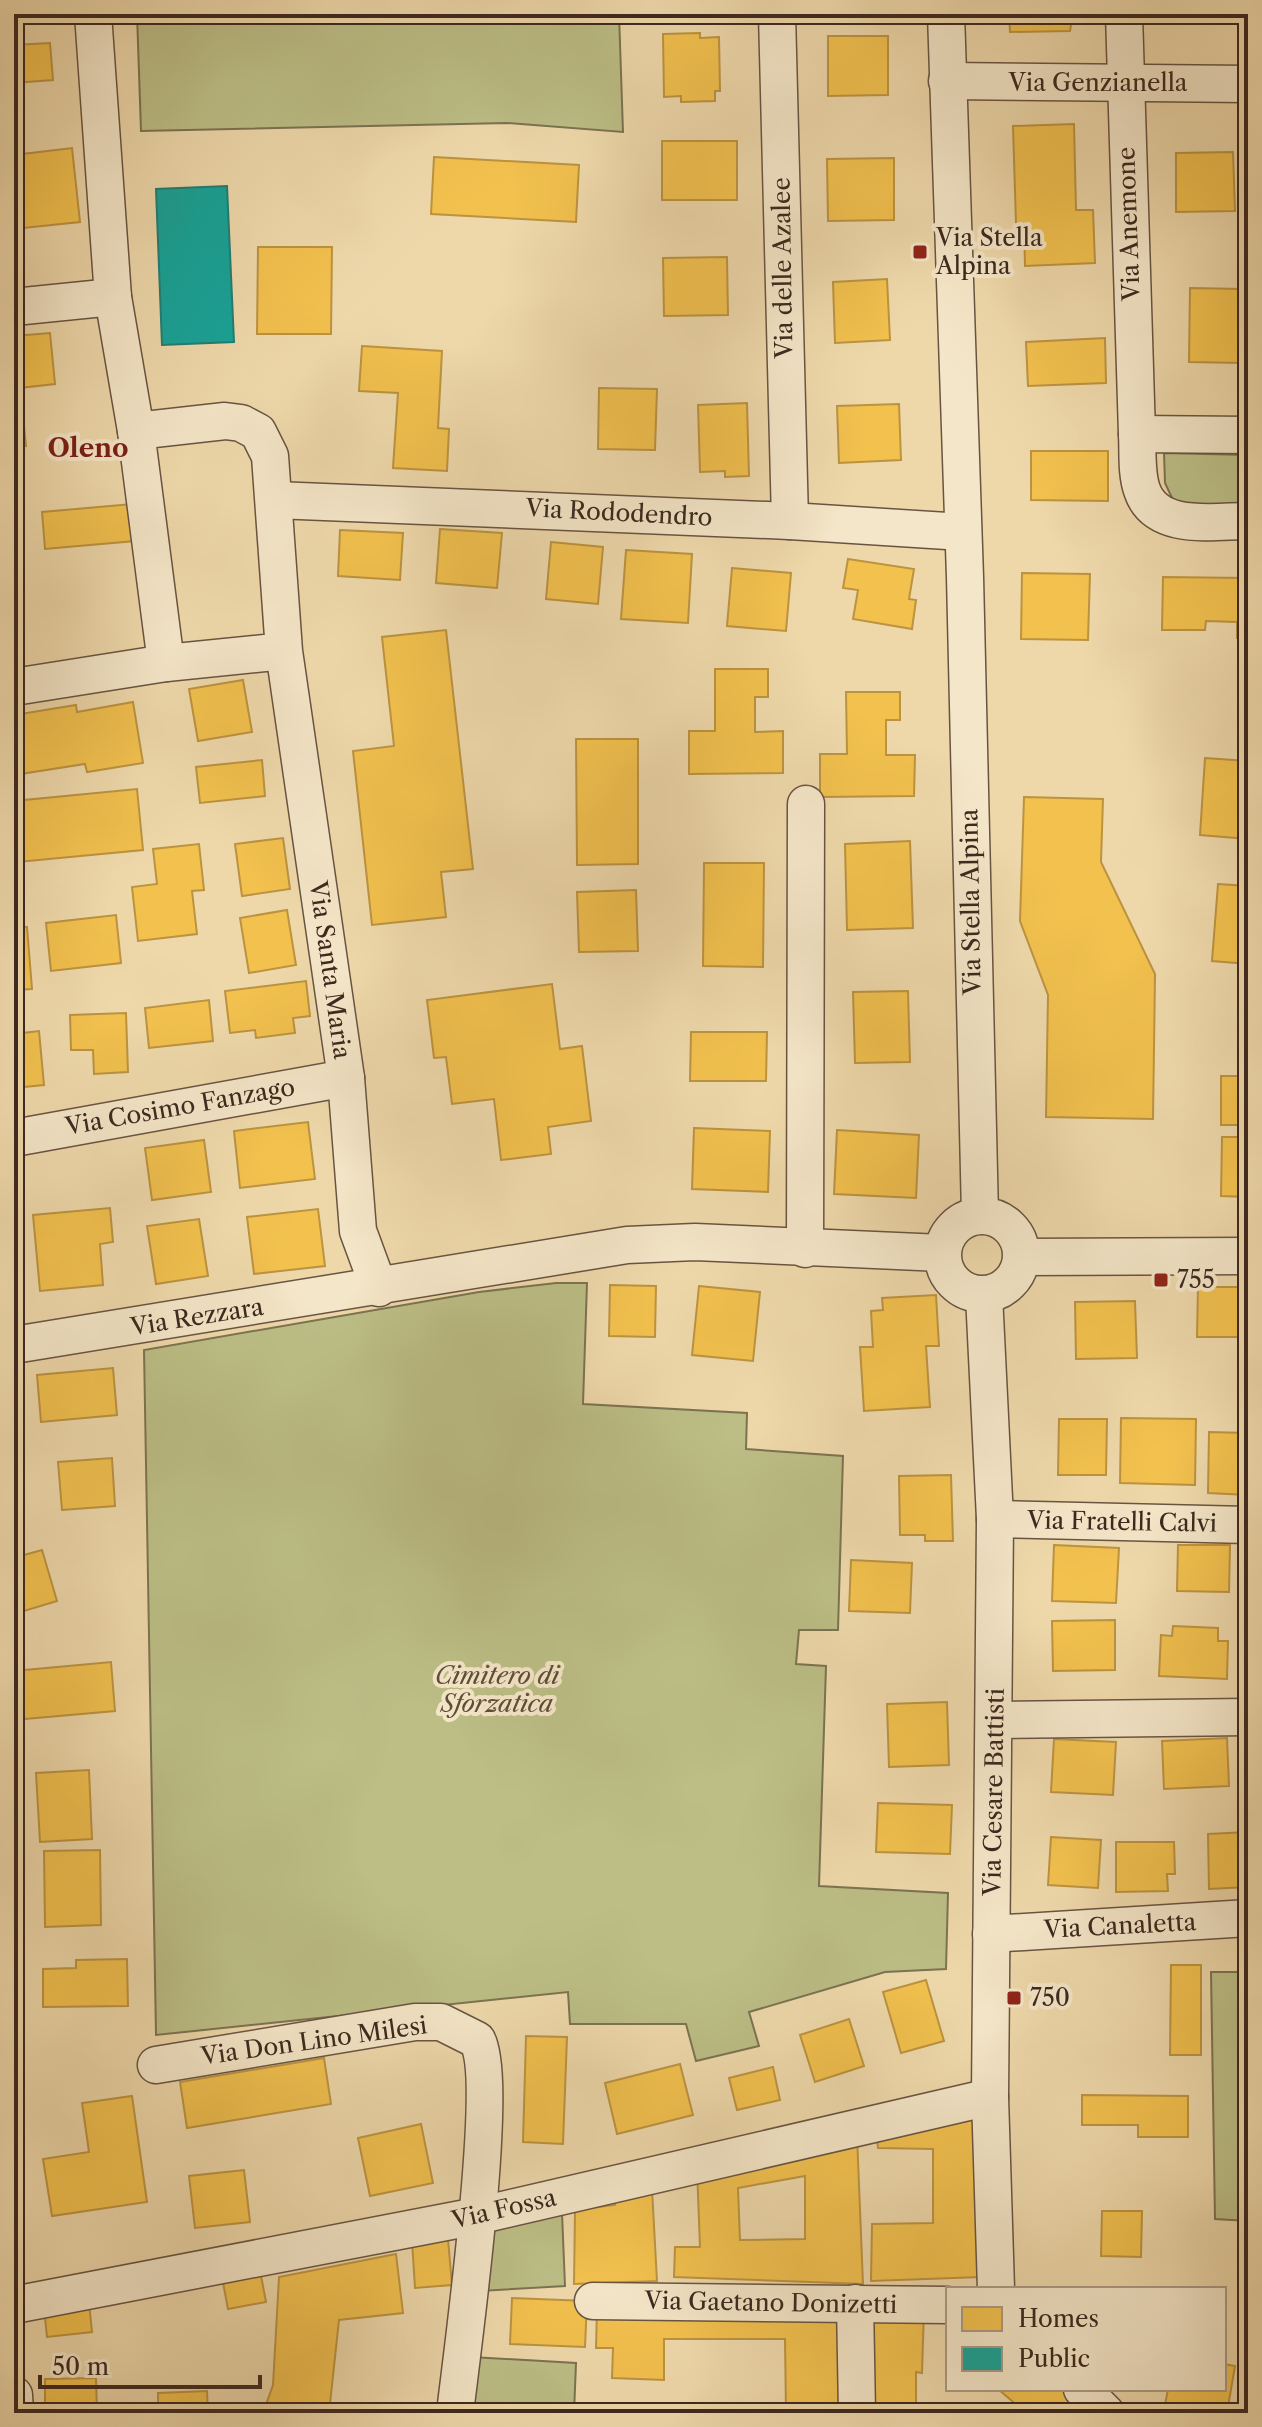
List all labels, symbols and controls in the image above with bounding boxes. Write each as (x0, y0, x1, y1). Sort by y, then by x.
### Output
street label: Via Genzianella (1008, 68, 1188, 97)
street label: Via Anemone (1111, 146, 1146, 303)
street label: Via delle Azalee (766, 177, 799, 360)
place label: Via Stella Alpina (935, 223, 1043, 280)
marker: Via Stella Alpina (911, 243, 929, 261)
district label: Oleno (47, 432, 129, 464)
street label: Via Rododendro (524, 493, 713, 532)
street label: Via Stella Alpina (954, 808, 987, 996)
street label: Via Santa Maria (304, 878, 357, 1061)
street label: Via Cosimo Fanzago (62, 1072, 297, 1141)
place label: 755 (1177, 1265, 1215, 1294)
marker: 755 (1152, 1271, 1170, 1289)
street label: Via Rezzara (127, 1292, 266, 1341)
street label: Via Fratelli Calvi (1026, 1505, 1217, 1538)
park label: Cimitero di Sforzatica (435, 1661, 561, 1718)
street label: Via Cesare Battisti (977, 1688, 1010, 1897)
street label: Via Canaletta (1042, 1907, 1197, 1944)
place label: 750 (1030, 1983, 1070, 2012)
marker: 750 (1005, 1989, 1023, 2007)
street label: Via Don Lino Milesi (198, 2010, 429, 2071)
street label: Via Fossa (448, 2182, 559, 2235)
street label: Via Gaetano Donizetti (643, 2286, 898, 2319)
legend (946, 2287, 1226, 2391)
text: Homes (1018, 2304, 1099, 2333)
scale bar (40, 2339, 260, 2389)
text: Public (1018, 2344, 1090, 2373)
text: 50 m (52, 2352, 109, 2381)

